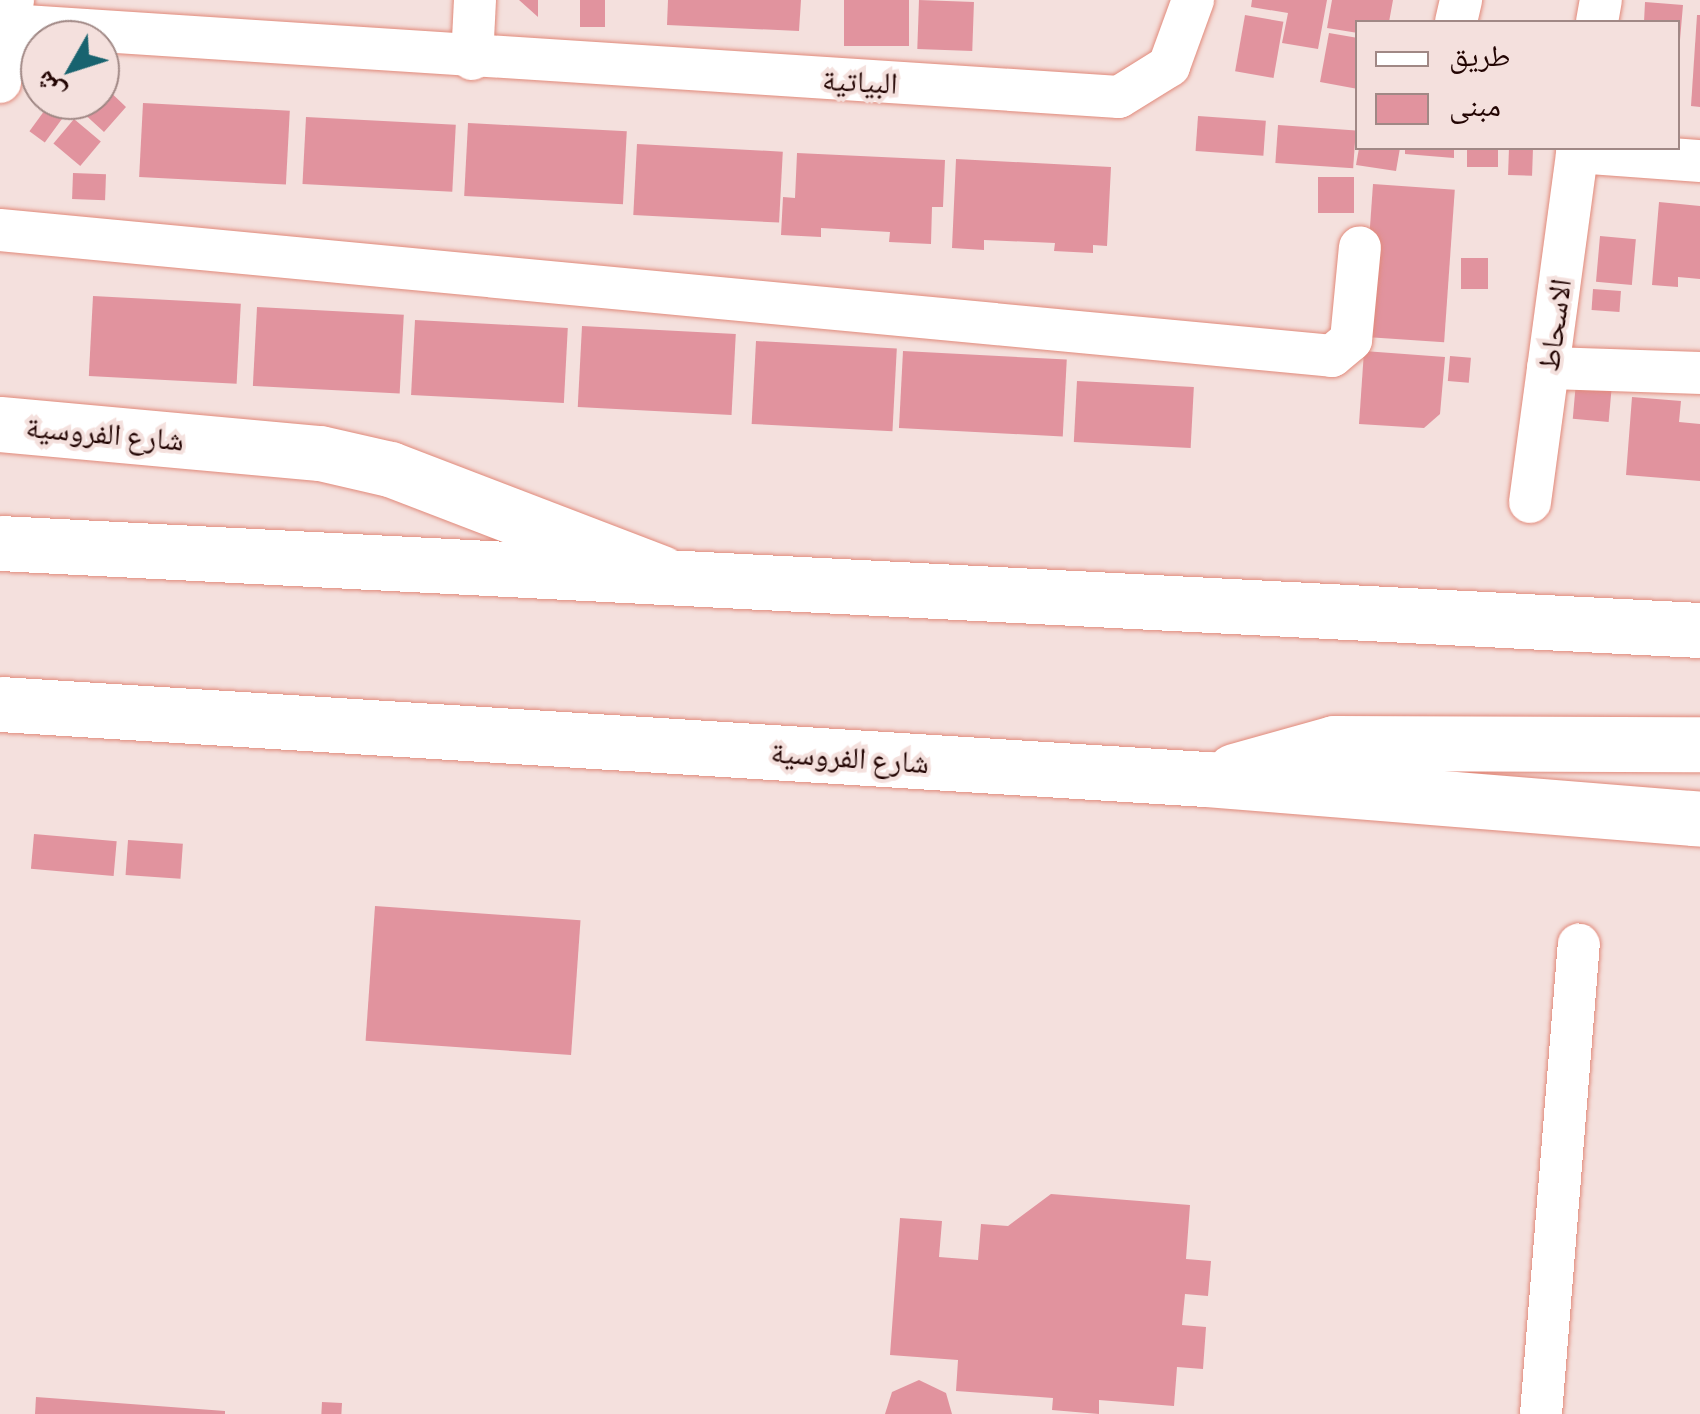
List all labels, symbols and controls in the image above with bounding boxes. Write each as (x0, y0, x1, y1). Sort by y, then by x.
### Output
north arrow (20, 20, 120, 120)
legend (1355, 20, 1680, 150)
text: طريق (1449, 34, 1510, 75)
street label: البياتية (821, 61, 899, 101)
text: ش (24, 64, 72, 111)
text: مبنى (1449, 84, 1501, 125)
street label: الاسحاط (1530, 276, 1578, 374)
street label: شارع الفروسية (25, 408, 185, 458)
street label: شارع الفروسية (770, 734, 930, 780)

